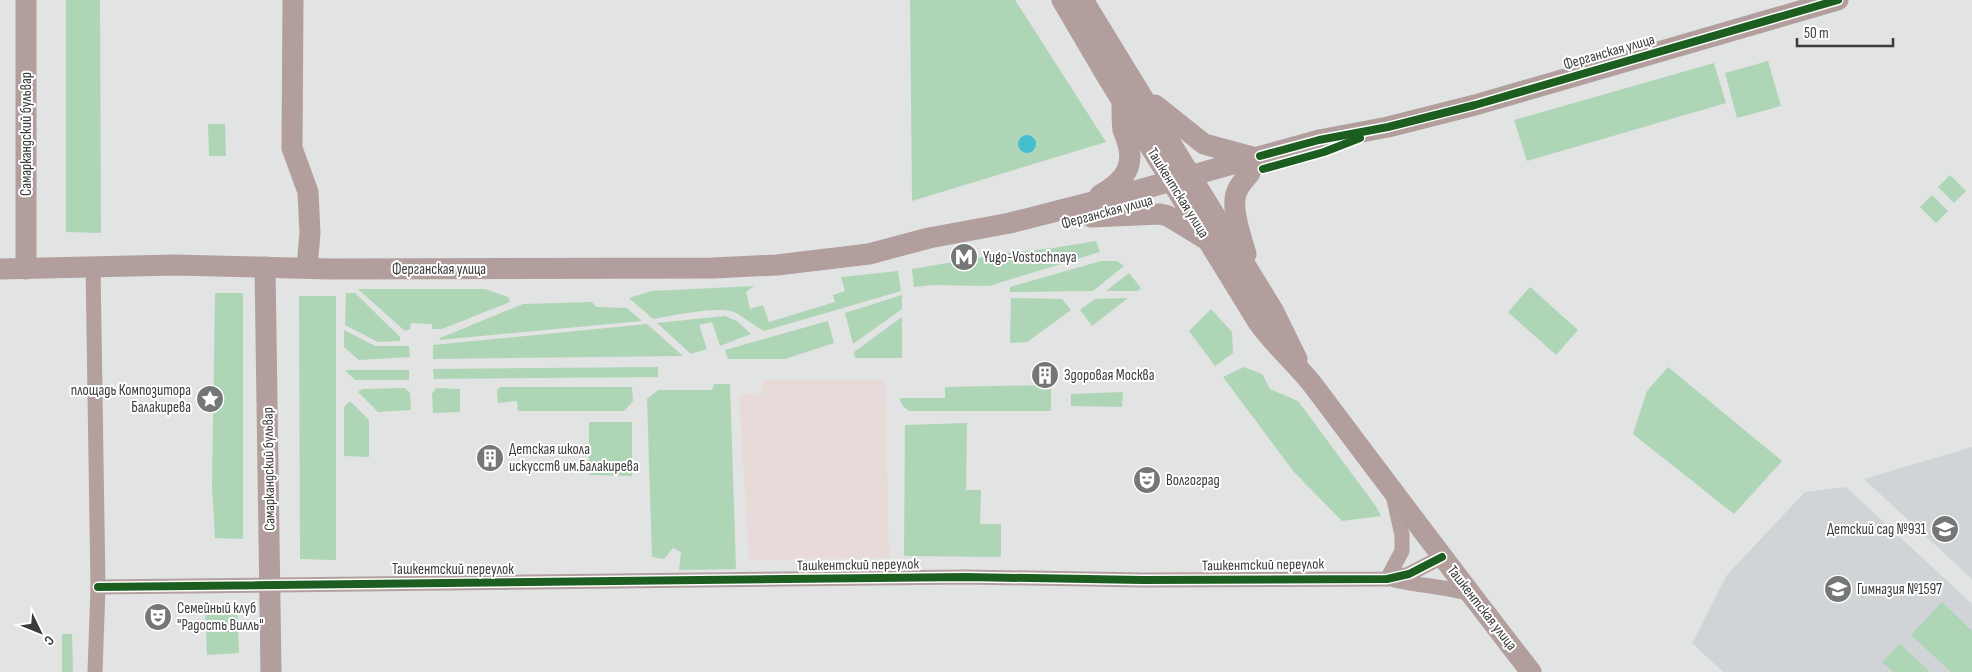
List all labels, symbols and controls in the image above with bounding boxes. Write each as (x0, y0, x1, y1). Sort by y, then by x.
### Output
scale bar (1797, 15, 1893, 47)
text: 50 m (1804, 24, 1829, 43)
street label: Ферганская улица (1561, 30, 1657, 74)
street label: Самаркандский бульвар (17, 72, 36, 196)
street label: Ташкентская улица (1143, 144, 1213, 242)
street label: Ферганская улица (1059, 191, 1155, 233)
metro station icon: Yugo-Vostochnaya (949, 242, 979, 272)
place label: Yugo-Vostochnaya (983, 248, 1077, 267)
street label: Ферганская улица (392, 260, 486, 279)
building icon: Здоровая Москва (1030, 360, 1060, 390)
place label: Здоровая Москва (1064, 366, 1155, 385)
place label: площадь Композитора Балакирева (71, 381, 191, 417)
place icon: площадь Композитора Балакирева (195, 384, 225, 414)
street label: Самаркандский бульвар (258, 407, 280, 531)
place label: Детская школа искусств им.Балакирева (509, 440, 639, 476)
building icon: Детская школа искусств им.Балакирева (475, 443, 505, 473)
theatre icon: Волгоград (1132, 465, 1162, 495)
place label: Волгоград (1166, 471, 1220, 490)
school or university icon: Детский сад №931 (1930, 514, 1960, 544)
place label: Детский сад №931 (1827, 520, 1927, 539)
street label: Ташкентский переулок (797, 554, 919, 576)
street label: Ташкентский переулок (1202, 554, 1324, 576)
street label: Ташкентский переулок (392, 560, 514, 579)
street label: Ташкентская улица (1443, 562, 1521, 654)
school or university icon: Гимназия №1597 (1823, 574, 1853, 604)
place label: Гимназия №1597 (1857, 580, 1942, 599)
place label: Семейный клуб "Радость Вилль" (177, 599, 264, 635)
theatre icon: Семейный клуб "Радость Вилль" (143, 602, 173, 632)
north arrow (15, 607, 65, 657)
text: С (40, 632, 58, 649)

